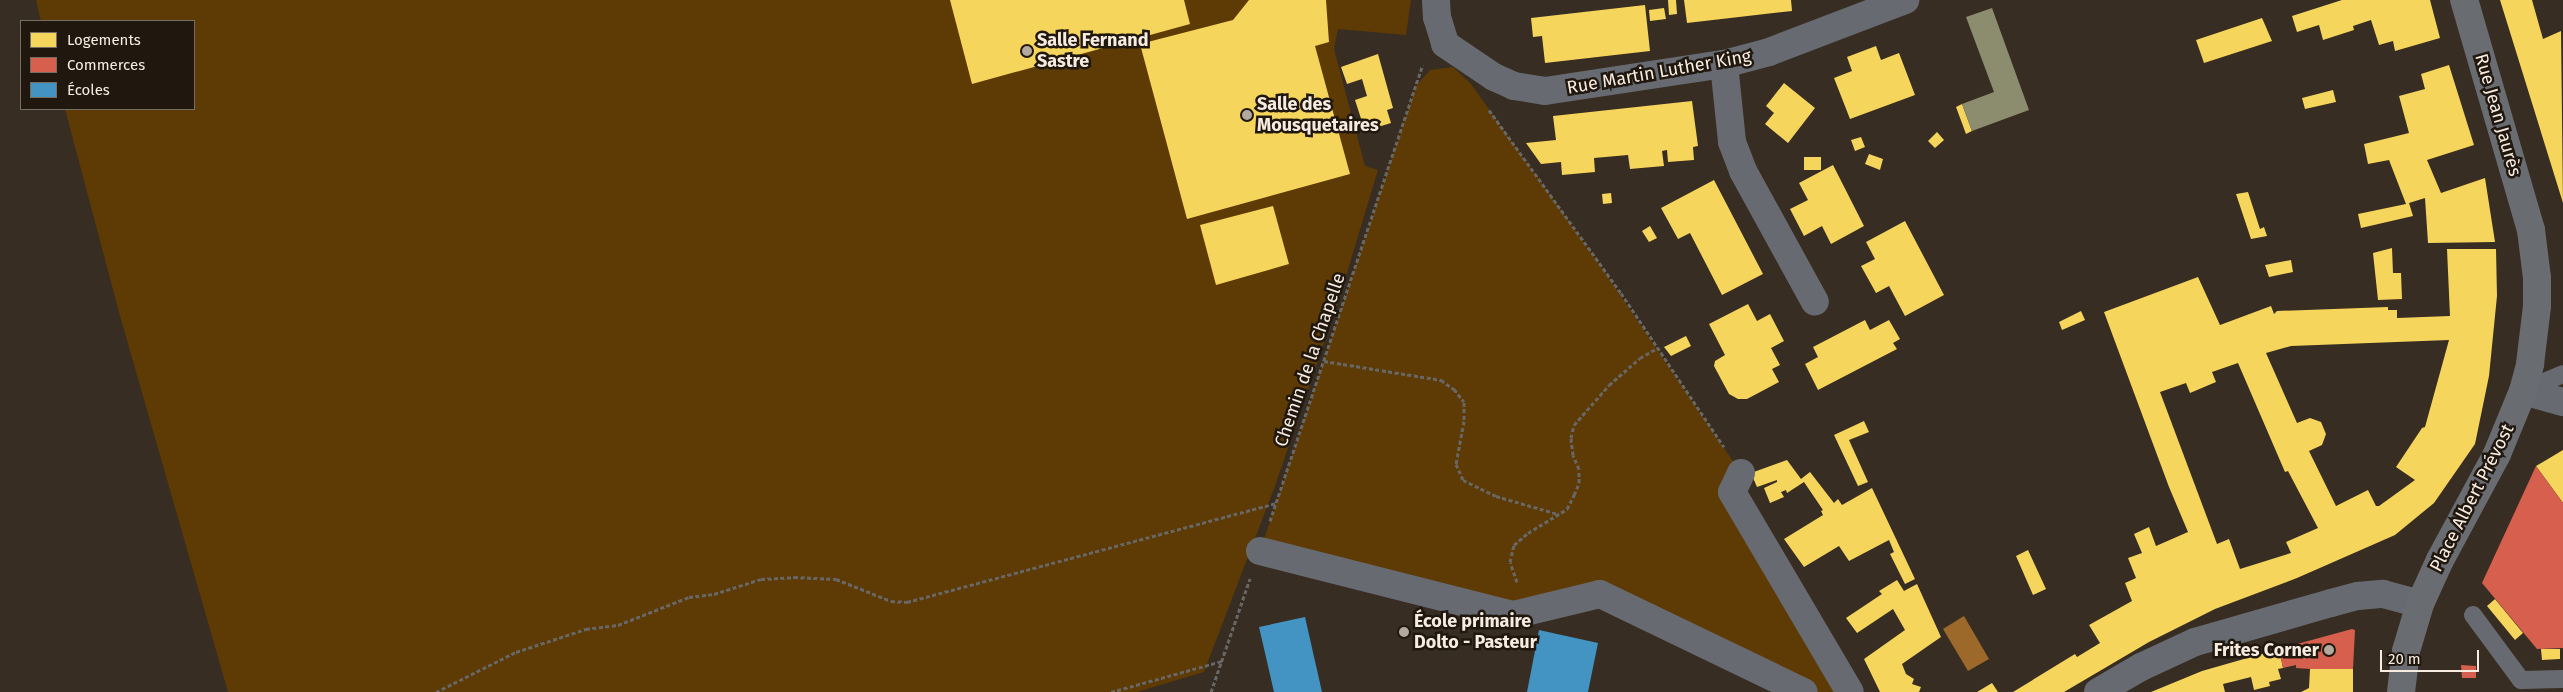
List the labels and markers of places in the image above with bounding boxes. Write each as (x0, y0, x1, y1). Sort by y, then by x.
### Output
place label: Salle Fernand Sastre (1037, 30, 1149, 72)
marker: Salle Fernand Sastre (1021, 45, 1033, 57)
place label: Salle des Mousquetaires (1257, 94, 1379, 136)
marker: Salle des Mousquetaires (1241, 109, 1253, 121)
place label: École primaire Dolto - Pasteur (1414, 611, 1537, 654)
marker: École primaire Dolto - Pasteur (1398, 626, 1410, 638)
place label: Frites Corner (2214, 639, 2319, 661)
marker: Frites Corner (2323, 644, 2335, 656)

